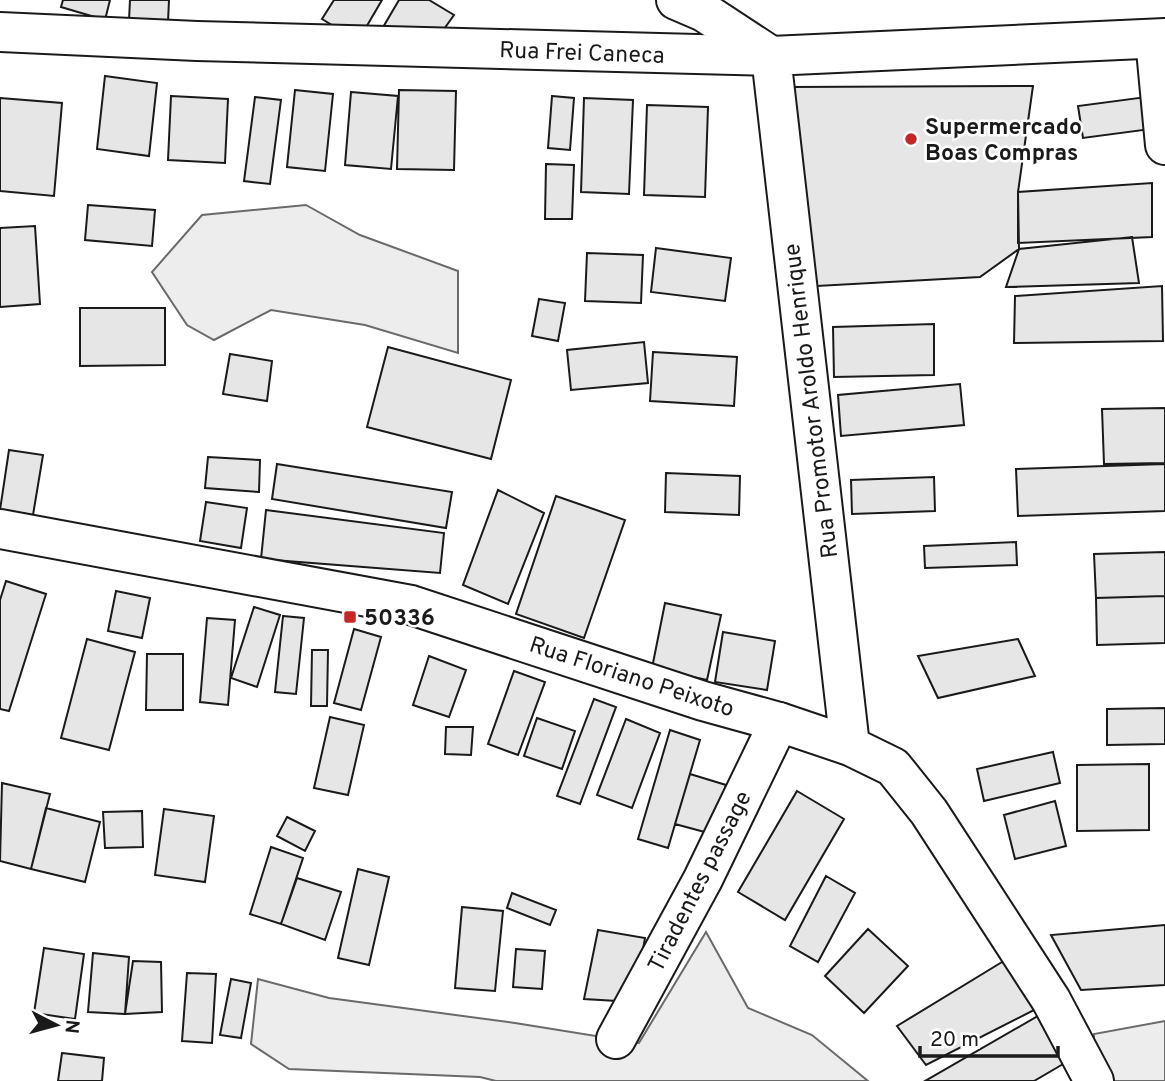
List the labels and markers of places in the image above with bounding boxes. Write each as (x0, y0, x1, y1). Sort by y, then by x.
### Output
place label: Supermercado Boas Compras (925, 114, 1082, 169)
marker: Supermercado Boas Compras (903, 131, 919, 147)
place label: 50336 (364, 605, 435, 634)
marker: 50336 (342, 609, 358, 625)

